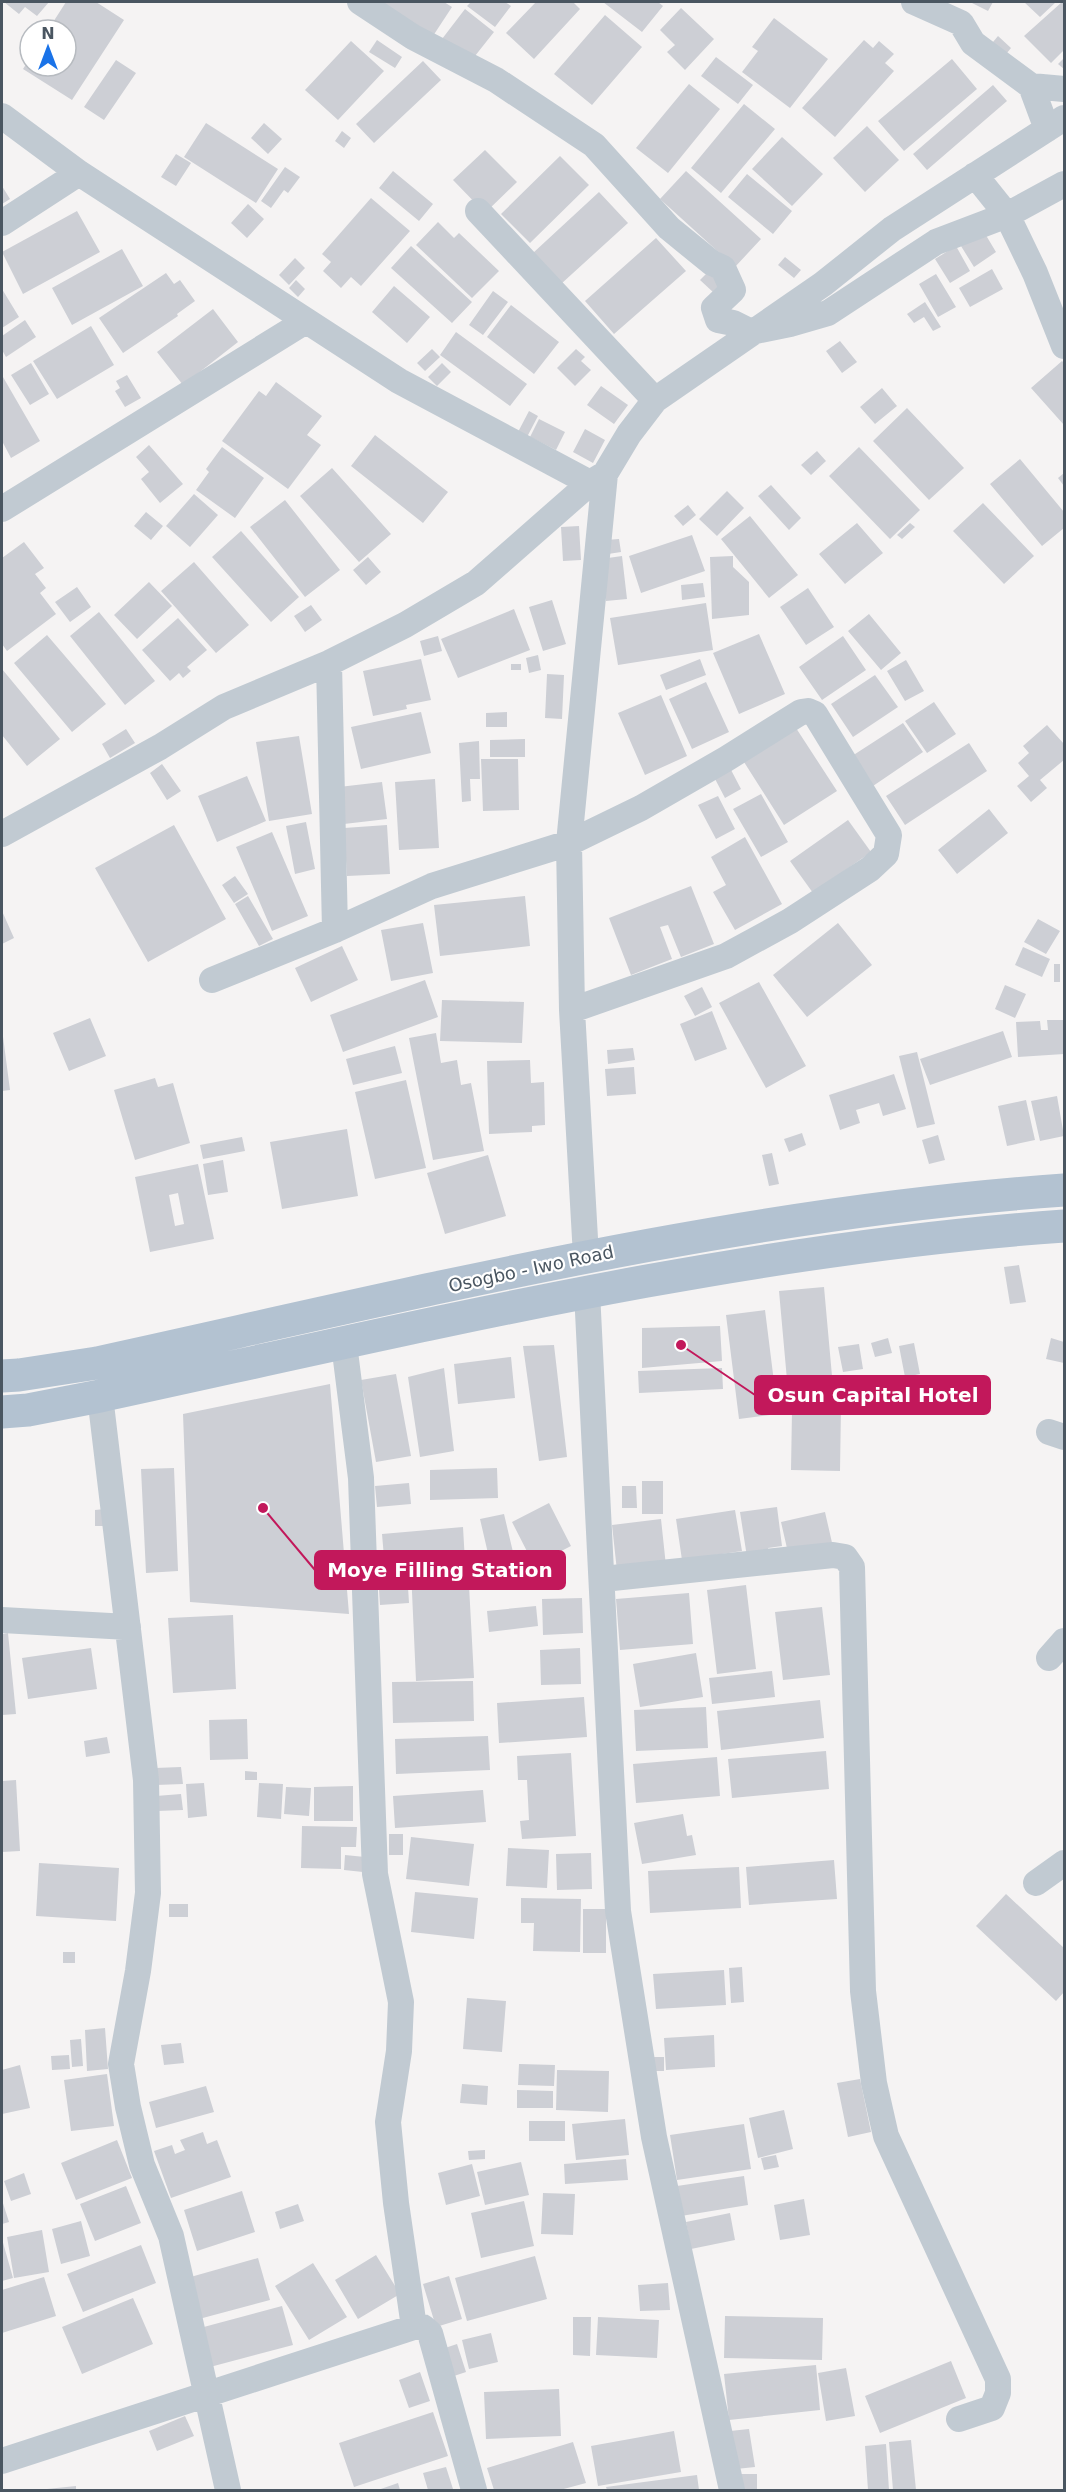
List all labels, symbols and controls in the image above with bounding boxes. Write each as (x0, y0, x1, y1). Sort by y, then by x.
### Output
north arrow (18, 18, 78, 78)
text: N (41, 24, 55, 43)
street label: Osogbo - Iwo Road (446, 1241, 615, 1296)
callout: Osun Capital Hotel (755, 1376, 990, 1414)
text: Osun Capital Hotel (767, 1383, 979, 1407)
callout: Moye Filling Station (315, 1551, 565, 1589)
text: Moye Filling Station (327, 1558, 553, 1582)

